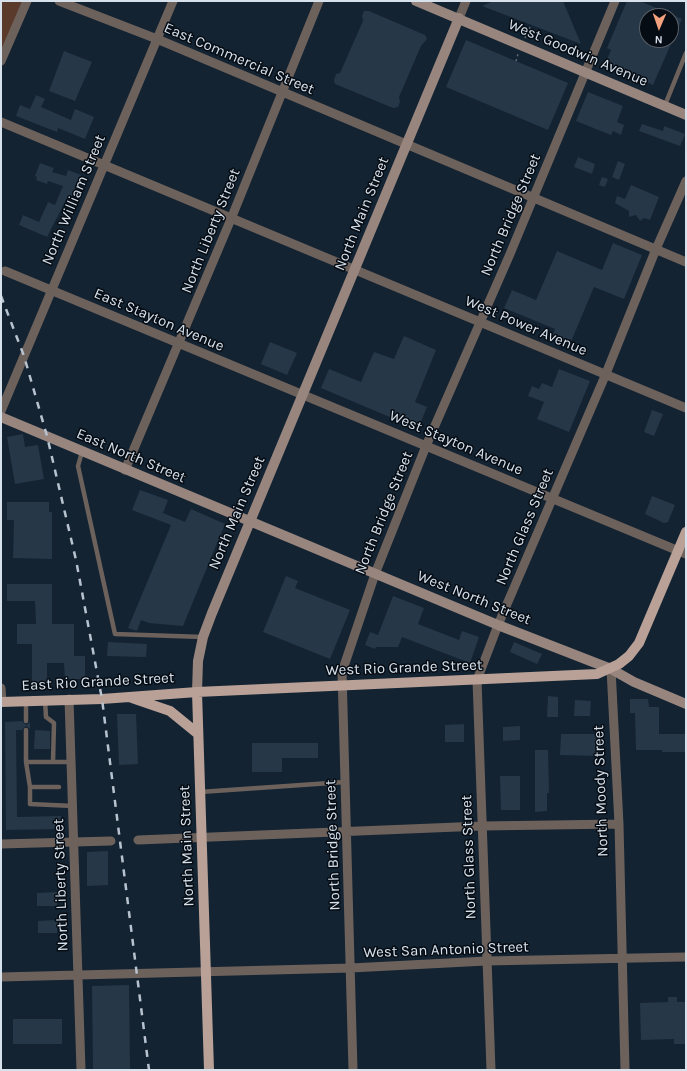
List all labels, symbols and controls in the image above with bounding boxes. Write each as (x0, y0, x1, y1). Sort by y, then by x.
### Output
north arrow (639, 8, 679, 48)
street label: West Goodwin Avenue (505, 15, 651, 91)
street label: East Commercial Street (161, 19, 317, 99)
text: N (654, 33, 663, 46)
street label: North William Street (38, 132, 110, 268)
street label: North Bridge Street (477, 151, 545, 279)
street label: North Main Street (331, 154, 393, 274)
street label: North Liberty Street (178, 166, 244, 296)
street label: East Stayton Avenue (91, 284, 227, 356)
street label: West Power Avenue (462, 292, 590, 360)
street label: West Stayton Avenue (386, 407, 526, 479)
street label: East North Street (74, 425, 188, 487)
street label: North Bridge Street (351, 449, 417, 577)
street label: North Main Street (205, 454, 269, 572)
street label: North Glass Street (492, 466, 558, 588)
street label: West North Street (415, 567, 533, 629)
street label: West Rio Grande Street (325, 656, 483, 680)
street label: East Rio Grande Street (21, 669, 175, 695)
street label: North Moody Street (590, 725, 612, 857)
street label: North Bridge Street (322, 779, 344, 911)
street label: North Main Street (176, 785, 198, 907)
street label: North Glass Street (458, 794, 480, 920)
street label: North Liberty Street (50, 818, 72, 952)
street label: West San Antonio Street (363, 938, 529, 962)

